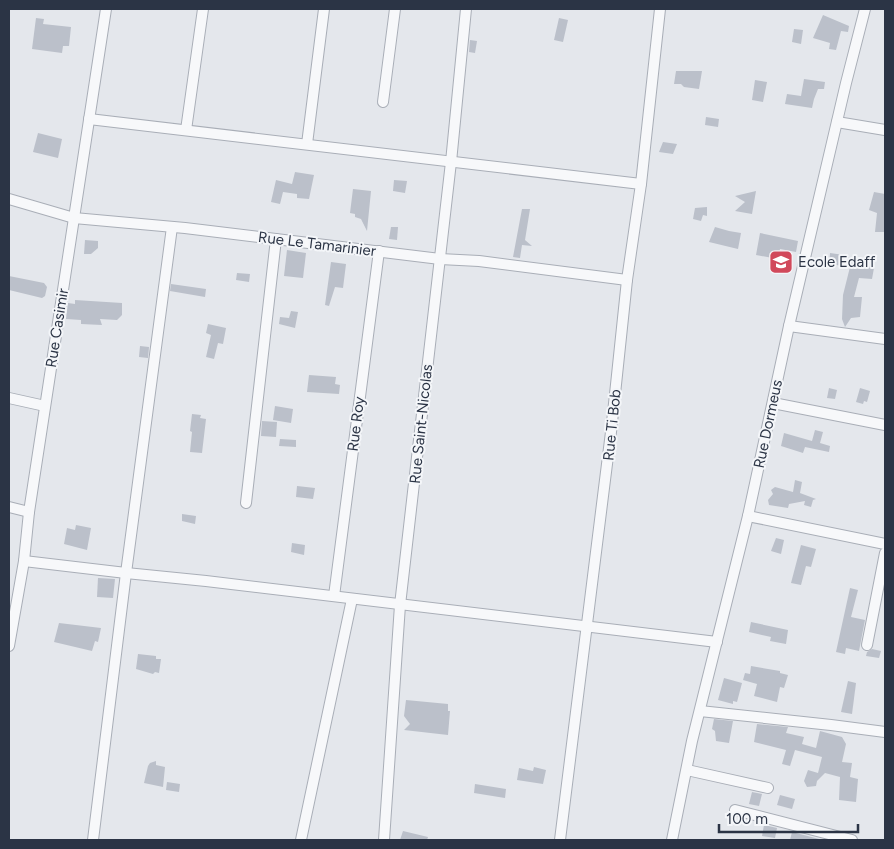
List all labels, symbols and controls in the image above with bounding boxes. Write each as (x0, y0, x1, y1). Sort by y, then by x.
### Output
street label: Rue Le Tamarinier (257, 228, 377, 260)
school or university icon: Ecole Edaff (768, 249, 794, 275)
place label: Ecole Edaff (798, 253, 876, 271)
street label: Rue Casimir (42, 287, 72, 369)
street label: Rue Saint-Nicolas (406, 363, 436, 485)
street label: Rue Dormeus (750, 378, 786, 470)
street label: Rue Ti Bob (599, 388, 625, 462)
street label: Rue Roy (344, 395, 368, 453)
scale bar (719, 802, 858, 834)
text: 100 m (726, 810, 768, 828)

